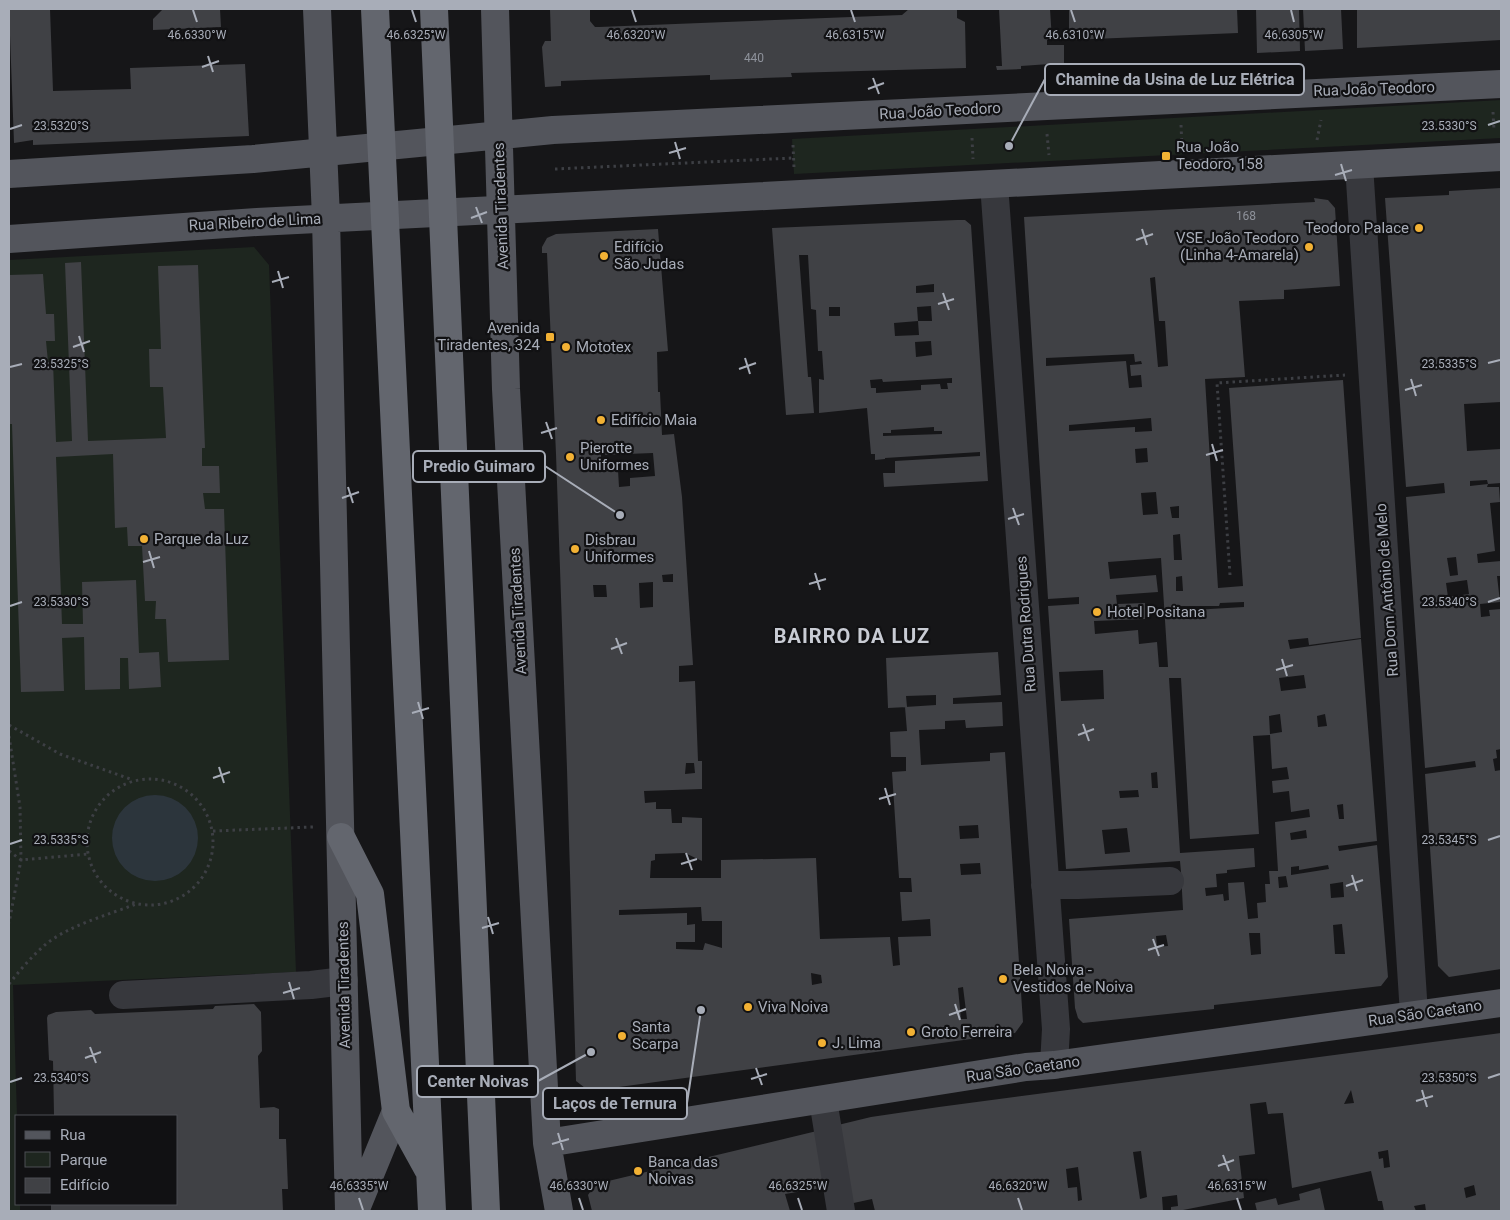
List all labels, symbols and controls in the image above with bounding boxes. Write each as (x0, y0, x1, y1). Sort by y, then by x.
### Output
text: 46.6330°W (168, 28, 227, 42)
text: 46.6325°W (387, 28, 446, 42)
text: 46.6320°W (607, 28, 666, 42)
text: 46.6315°W (826, 28, 885, 42)
text: 46.6310°W (1046, 28, 1105, 42)
text: 46.6305°W (1265, 28, 1324, 42)
house number: 440 (744, 51, 764, 65)
callout: Chamine da Usina de Luz Elétrica (1045, 64, 1304, 95)
text: Chamine da Usina de Luz Elétrica (1055, 70, 1295, 89)
street label: Rua João Teodoro (1313, 78, 1435, 100)
street label: Rua João Teodoro (879, 99, 1001, 123)
text: 23.5320°S (33, 119, 89, 133)
text: 23.5330°S (1421, 119, 1477, 133)
place label: Rua João Teodoro, 158 (1176, 138, 1263, 173)
street label: Avenida Tiradentes (490, 142, 512, 270)
marker: Rua João Teodoro, 158 (1160, 150, 1172, 162)
house number: 168 (1236, 209, 1256, 223)
street label: Rua Ribeiro de Lima (188, 210, 322, 234)
place label: Teodoro Palace (1305, 219, 1409, 237)
marker: Teodoro Palace (1413, 222, 1425, 234)
place label: VSE João Teodoro (Linha 4-Amarela) (1176, 229, 1299, 264)
place label: Edifício São Judas (614, 238, 684, 273)
marker: VSE João Teodoro (Linha 4-Amarela) (1303, 241, 1315, 253)
marker: Edifício São Judas (598, 250, 610, 262)
place label: Avenida Tiradentes, 324 (437, 319, 541, 354)
marker: Avenida Tiradentes, 324 (544, 331, 556, 343)
place label: Mototex (576, 338, 632, 356)
marker: Mototex (560, 341, 572, 353)
text: 23.5325°S (33, 357, 89, 371)
text: 23.5335°S (1421, 357, 1477, 371)
place label: Edifício Maia (611, 411, 697, 429)
marker: Edifício Maia (595, 414, 607, 426)
place label: Pierotte Uniformes (580, 439, 649, 474)
callout: Predio Guimaro (413, 451, 545, 482)
marker: Pierotte Uniformes (564, 451, 576, 463)
text: Predio Guimaro (423, 457, 535, 476)
street label: Rua Dom Antônio de Melo (1372, 503, 1402, 677)
place label: Parque da Luz (154, 530, 249, 548)
place label: Disbrau Uniformes (585, 531, 654, 566)
marker: Parque da Luz (138, 533, 150, 545)
marker: Disbrau Uniformes (569, 543, 581, 555)
street label: Avenida Tiradentes (506, 547, 530, 675)
street label: Rua Dutra Rodrigues (1012, 555, 1040, 693)
text: 23.5330°S (33, 595, 89, 609)
text: 23.5340°S (1421, 595, 1477, 609)
place label: Hotel Positana (1107, 603, 1205, 621)
marker: Hotel Positana (1091, 606, 1103, 618)
district label: BAIRRO DA LUZ (774, 624, 930, 648)
text: 23.5335°S (33, 833, 89, 847)
text: 23.5345°S (1421, 833, 1477, 847)
street label: Avenida Tiradentes (334, 921, 354, 1049)
place label: Bela Noiva - Vestidos de Noiva (1013, 961, 1133, 996)
marker: Bela Noiva - Vestidos de Noiva (997, 973, 1009, 985)
street label: Rua São Caetano (1367, 996, 1483, 1030)
place label: Viva Noiva (758, 998, 828, 1016)
marker: Viva Noiva (742, 1001, 754, 1013)
place label: Santa Scarpa (632, 1018, 679, 1053)
place label: Groto Ferreira (921, 1023, 1012, 1041)
marker: Groto Ferreira (905, 1026, 917, 1038)
marker: Santa Scarpa (616, 1030, 628, 1042)
place label: J. Lima (832, 1034, 881, 1052)
marker: J. Lima (816, 1037, 828, 1049)
street label: Rua São Caetano (965, 1052, 1081, 1086)
callout: Center Noivas (417, 1066, 538, 1097)
text: 23.5340°S (33, 1071, 89, 1085)
text: 23.5350°S (1421, 1071, 1477, 1085)
text: Center Noivas (427, 1072, 529, 1091)
callout: Laços de Ternura (543, 1088, 687, 1119)
text: Laços de Ternura (553, 1094, 677, 1113)
legend (15, 1115, 178, 1205)
text: Rua (60, 1126, 86, 1144)
text: Parque (60, 1151, 107, 1169)
place label: Banca das Noivas (648, 1153, 718, 1188)
marker: Banca das Noivas (632, 1165, 644, 1177)
text: Edifício (60, 1176, 109, 1194)
text: 46.6335°W (330, 1179, 389, 1193)
text: 46.6330°W (550, 1179, 609, 1193)
text: 46.6325°W (769, 1179, 828, 1193)
text: 46.6320°W (989, 1179, 1048, 1193)
text: 46.6315°W (1208, 1179, 1267, 1193)

